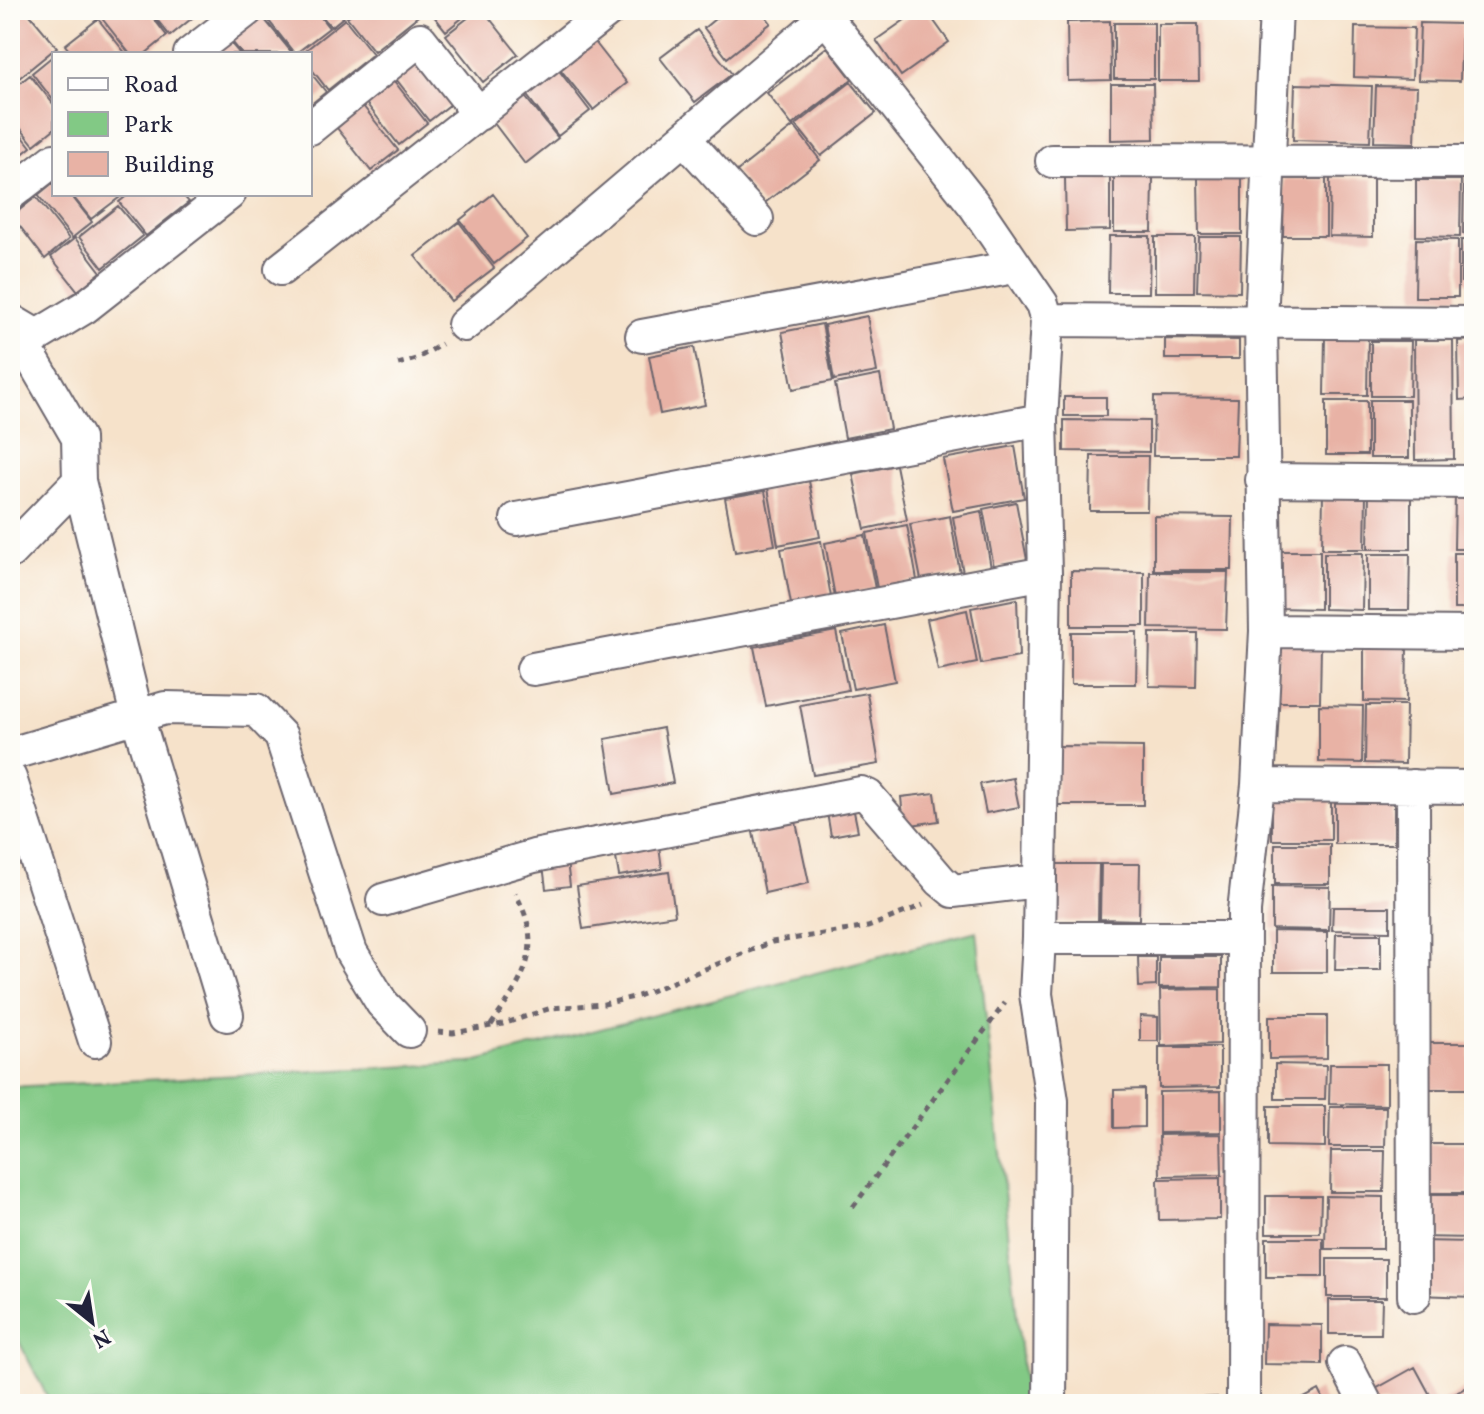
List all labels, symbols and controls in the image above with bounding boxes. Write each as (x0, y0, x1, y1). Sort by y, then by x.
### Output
legend (52, 52, 312, 196)
text: Road (124, 69, 178, 103)
text: Park (124, 109, 173, 143)
text: Building (124, 149, 214, 183)
north arrow (52, 1282, 132, 1362)
text: N (86, 1320, 115, 1355)

